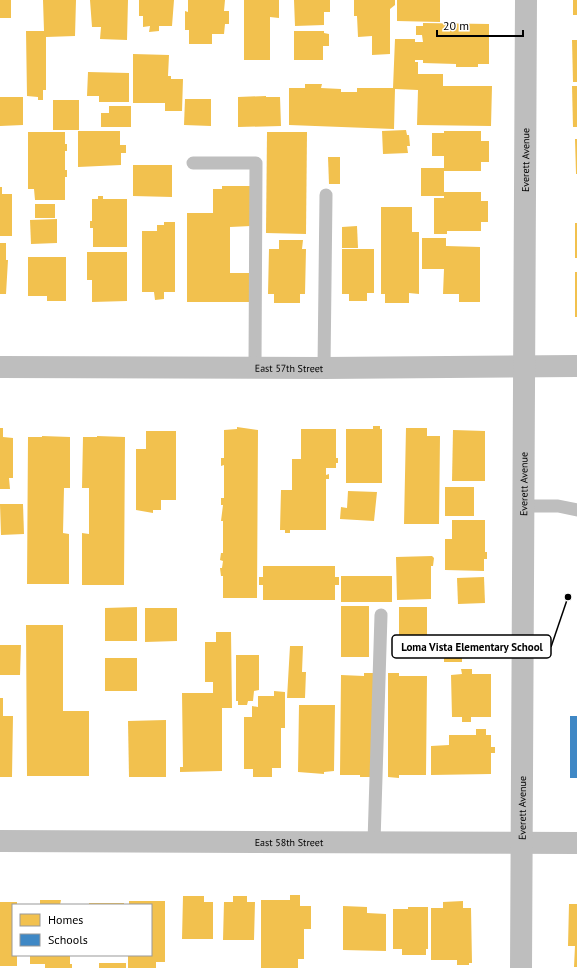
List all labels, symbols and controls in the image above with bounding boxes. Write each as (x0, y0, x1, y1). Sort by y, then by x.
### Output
scale bar (437, 12, 523, 38)
text: 20 m (443, 18, 469, 33)
street label: Everett Avenue (519, 128, 532, 192)
street label: East 57th Street (255, 362, 324, 375)
street label: Everett Avenue (517, 452, 531, 516)
callout: Loma Vista Elementary School (392, 635, 551, 658)
text: Loma Vista Elementary School (401, 640, 544, 654)
street label: Everett Avenue (516, 776, 529, 840)
street label: East 58th Street (255, 836, 324, 849)
legend (12, 904, 152, 956)
text: Homes (48, 912, 83, 927)
text: Schools (48, 932, 88, 947)

